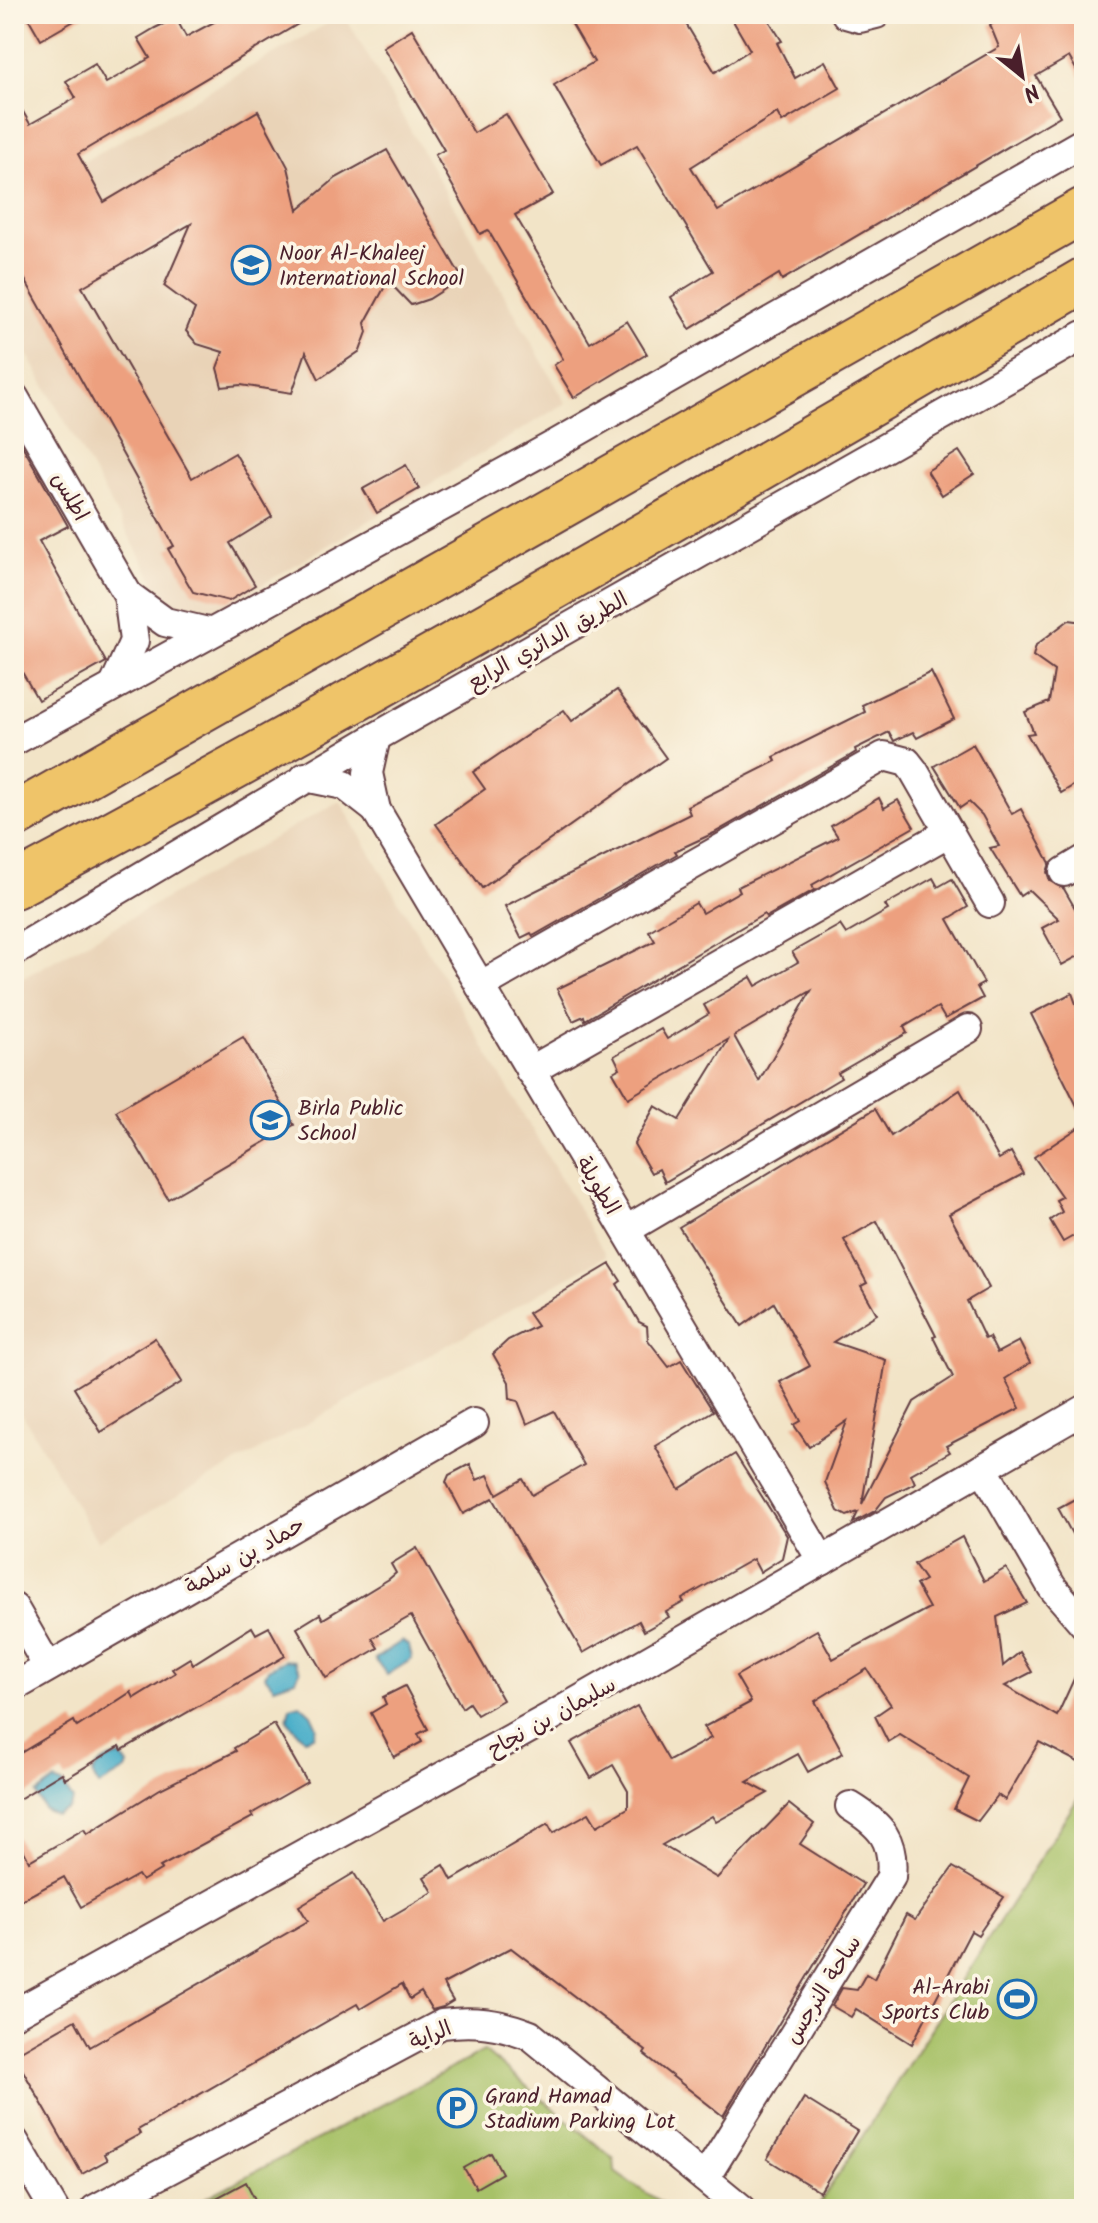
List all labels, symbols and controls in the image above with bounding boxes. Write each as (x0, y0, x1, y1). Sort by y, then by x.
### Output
north arrow (982, 36, 1062, 116)
text: N (1016, 73, 1046, 110)
place label: Noor Al-Khaleej International School (279, 237, 464, 297)
school or university icon: Noor Al-Khaleej International School (230, 244, 272, 286)
street label: اطلس (41, 466, 97, 528)
street label: الطريق الدائري الرابع (461, 583, 635, 701)
place label: Birla Public School (298, 1092, 404, 1152)
school or university icon: Birla Public School (249, 1099, 291, 1141)
street label: الطويلة (566, 1150, 628, 1222)
street label: حماد بن سلمة (179, 1509, 311, 1605)
street label: سليمان بن نجاح (481, 1668, 623, 1768)
street label: ساحة النرجس (777, 1929, 872, 2052)
place label: Al-Arabi Sports Club (882, 1971, 990, 2031)
sports icon: Al-Arabi Sports Club (996, 1978, 1038, 2020)
street label: الراية (404, 2012, 457, 2061)
place label: Grand Hamad Stadium Parking Lot (485, 2080, 676, 2140)
parking icon: Grand Hamad Stadium Parking Lot (436, 2087, 478, 2129)

